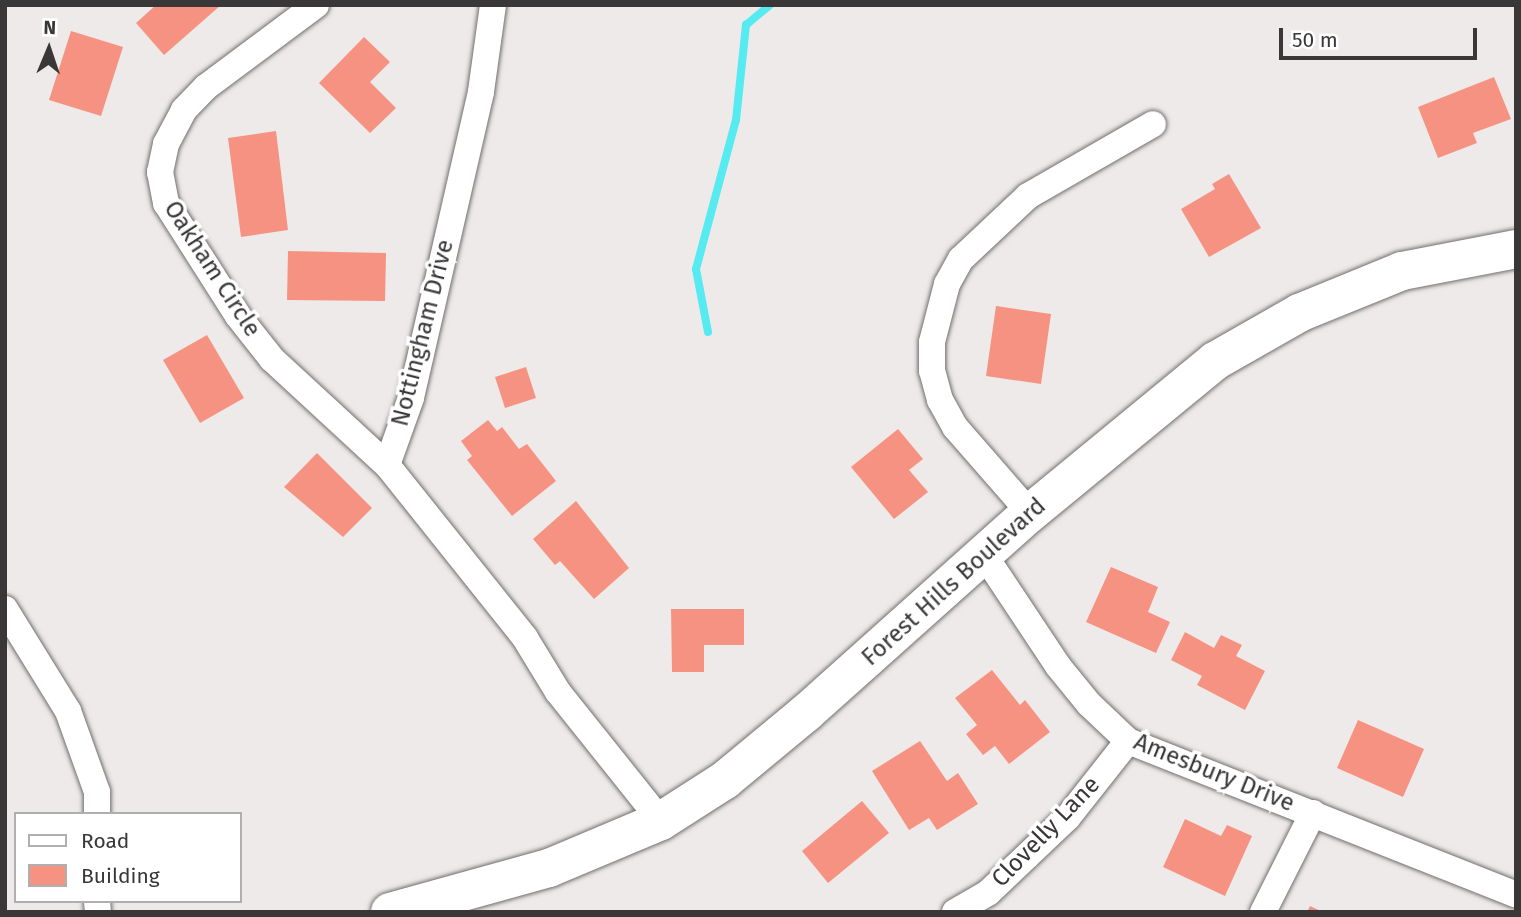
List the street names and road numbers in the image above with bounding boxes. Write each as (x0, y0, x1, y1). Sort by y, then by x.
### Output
street label: Oakham Circle (157, 196, 267, 342)
street label: Nottingham Drive (386, 237, 460, 429)
street label: Forest Hills Boulevard (856, 492, 1052, 672)
street label: Amesbury Drive (1130, 728, 1298, 818)
street label: Clovelly Lane (986, 771, 1106, 893)

